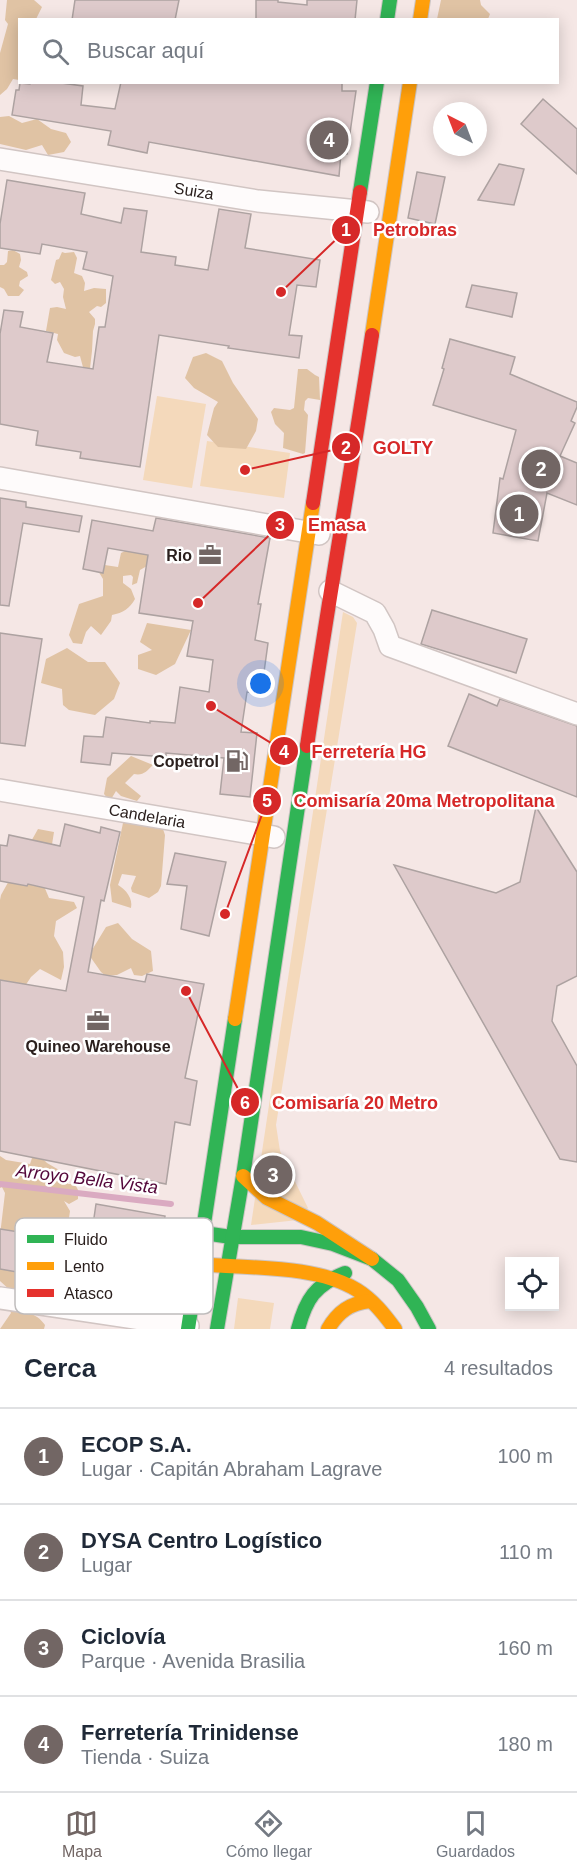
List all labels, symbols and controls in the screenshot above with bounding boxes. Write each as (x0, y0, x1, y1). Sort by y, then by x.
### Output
search box (18, 18, 559, 84)
icon: search (39, 35, 72, 68)
text: Buscar aquí (87, 38, 204, 63)
north arrow (433, 102, 487, 156)
pin: 4 (310, 118, 348, 162)
street label: Suiza (173, 179, 215, 203)
callout: Petrobras (331, 212, 470, 248)
text: 1 (341, 220, 351, 240)
text: Petrobras (373, 220, 457, 240)
callout: GOLTY (331, 429, 445, 465)
text: 2 (341, 438, 351, 458)
text: GOLTY (373, 438, 433, 458)
pin: 2 (522, 446, 560, 492)
pin: 1 (500, 492, 538, 536)
callout: Emasa (265, 507, 378, 543)
text: 3 (275, 515, 285, 535)
text: Emasa (308, 515, 367, 535)
office icon: Rio (197, 542, 223, 568)
place label: Rio (166, 547, 192, 564)
your location (246, 669, 275, 698)
callout: Ferretería HG (269, 733, 438, 769)
text: 4 (279, 742, 289, 762)
text: Ferretería HG (311, 742, 427, 762)
fuel station icon: Copetrol (224, 748, 250, 774)
place label: Copetrol (153, 753, 219, 770)
callout: Comisaría 20ma Metropolitana (252, 783, 567, 819)
text: 5 (262, 791, 272, 811)
text: Comisaría 20ma Metropolitana (293, 791, 556, 811)
street label: Candelaria (107, 801, 187, 831)
office icon: Quineo Warehouse (85, 1008, 111, 1034)
place label: Quineo Warehouse (25, 1038, 171, 1055)
callout: Comisaría 20 Metro (230, 1084, 450, 1120)
text: 6 (240, 1093, 250, 1113)
text: Comisaría 20 Metro (272, 1093, 438, 1113)
pin: 3 (254, 1152, 292, 1198)
water label: Arroyo Bella Vista (14, 1160, 159, 1198)
legend (15, 1218, 213, 1314)
text: Fluido (64, 1231, 108, 1248)
map controls (505, 1257, 559, 1311)
button: locate (505, 1257, 559, 1311)
text: Lento (64, 1258, 104, 1275)
text: Atasco (64, 1285, 113, 1302)
text: Cerca (24, 1353, 96, 1383)
text: 4 resultados (444, 1357, 553, 1379)
text: ECOP S.A. (81, 1432, 192, 1457)
text: 1 (38, 1445, 49, 1467)
text: 100 m (497, 1445, 553, 1467)
text: Lugar · Capitán Abraham Lagrave (81, 1458, 382, 1480)
text: DYSA Centro Logístico (81, 1528, 322, 1553)
text: 2 (38, 1541, 49, 1563)
text: 110 m (499, 1541, 553, 1563)
text: Lugar (81, 1554, 132, 1576)
text: Ciclovía (81, 1624, 165, 1649)
text: 3 (38, 1637, 49, 1659)
text: 160 m (497, 1637, 553, 1659)
text: Parque · Avenida Brasilia (81, 1650, 305, 1672)
text: Ferretería Trinidense (81, 1720, 299, 1745)
text: 4 (38, 1733, 49, 1755)
text: 180 m (497, 1733, 553, 1755)
text: Tienda · Suiza (81, 1746, 209, 1768)
tab: Mapa (62, 1807, 102, 1861)
tab: Cómo llegar (226, 1807, 312, 1861)
tab: Guardados (436, 1807, 515, 1861)

